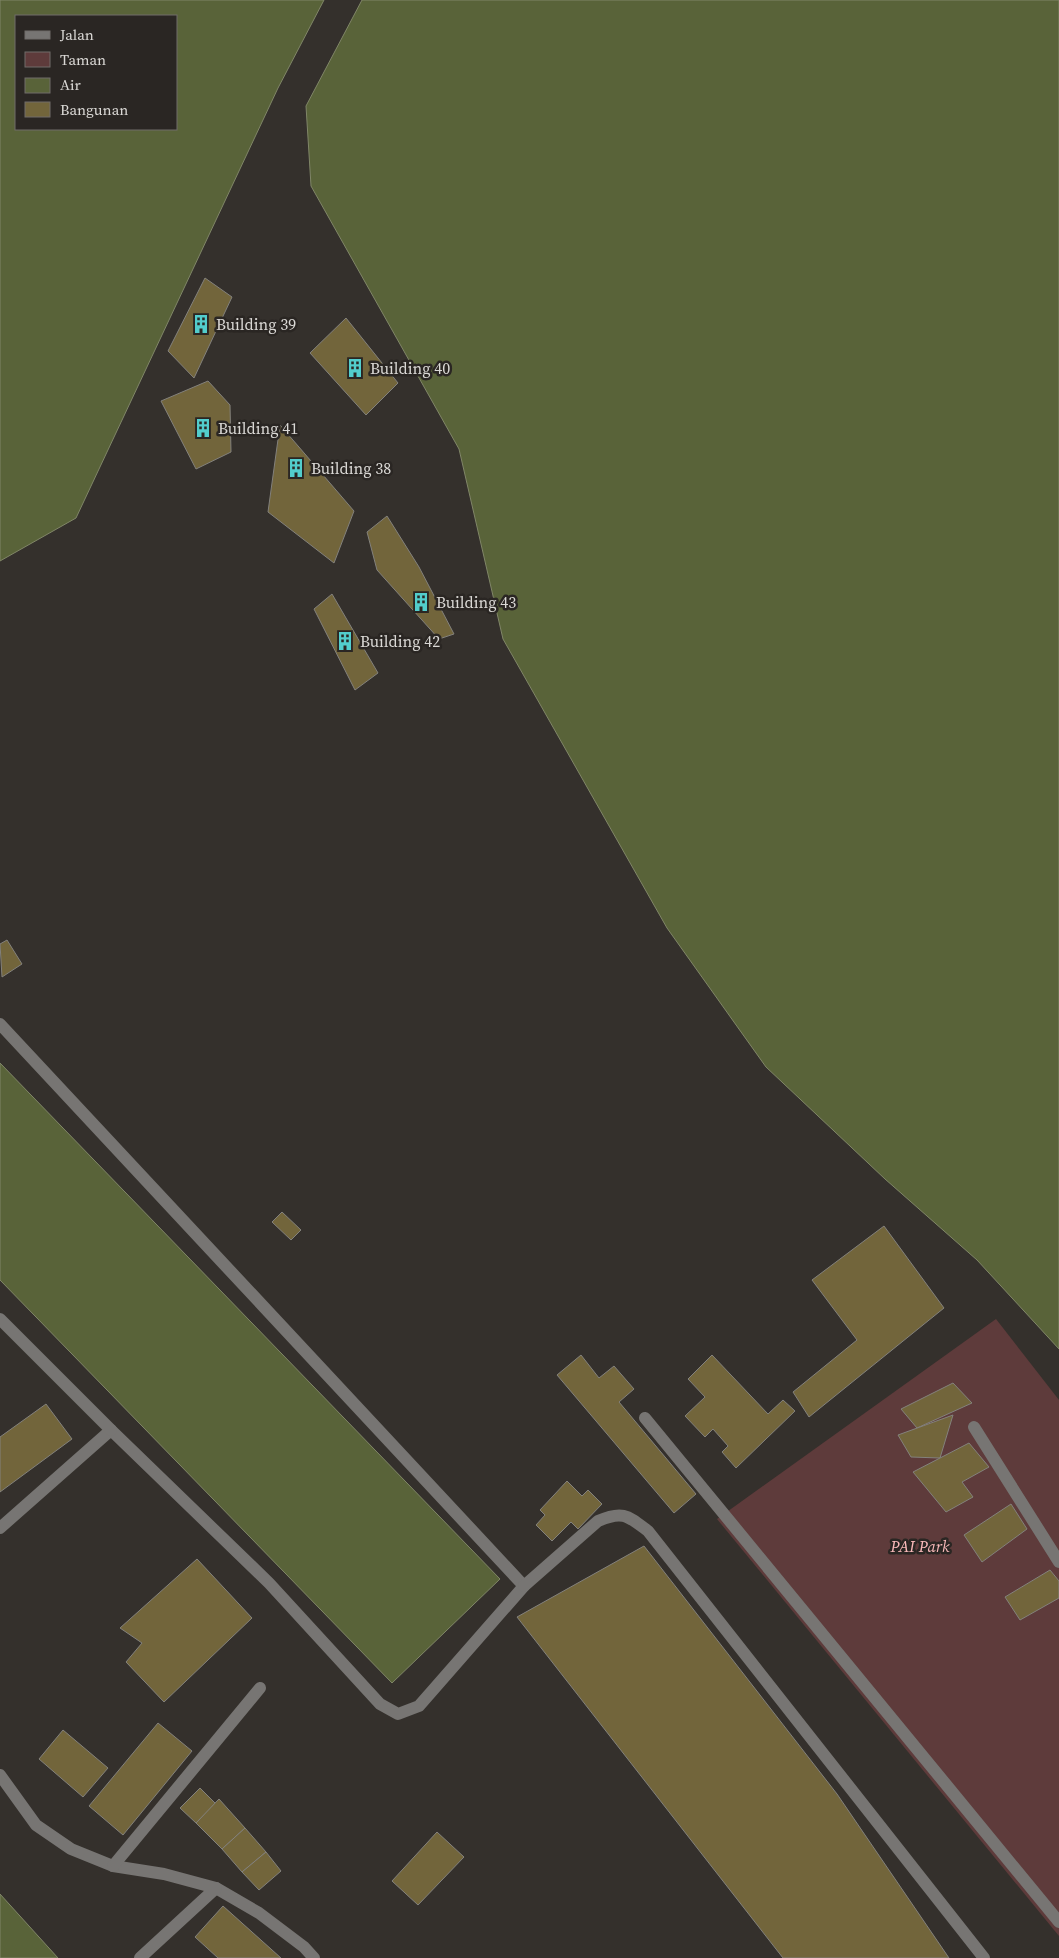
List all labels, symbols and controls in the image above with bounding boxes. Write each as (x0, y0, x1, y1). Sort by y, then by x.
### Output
legend (15, 15, 178, 130)
text: Jalan (59, 24, 94, 45)
text: Taman (60, 49, 106, 70)
text: Air (60, 74, 81, 95)
text: Bangunan (60, 99, 128, 120)
building icon: Building 39 (190, 313, 212, 335)
place label: Building 39 (216, 313, 296, 335)
building icon: Building 40 (344, 357, 366, 379)
place label: Building 40 (370, 357, 450, 379)
building icon: Building 41 (192, 417, 214, 439)
place label: Building 41 (218, 417, 298, 439)
building icon: Building 38 (285, 457, 307, 479)
place label: Building 38 (311, 457, 391, 479)
building icon: Building 43 (410, 591, 432, 613)
place label: Building 43 (436, 591, 516, 613)
building icon: Building 42 (334, 630, 356, 652)
place label: Building 42 (360, 630, 440, 652)
park label: PAI Park (890, 1535, 950, 1557)

